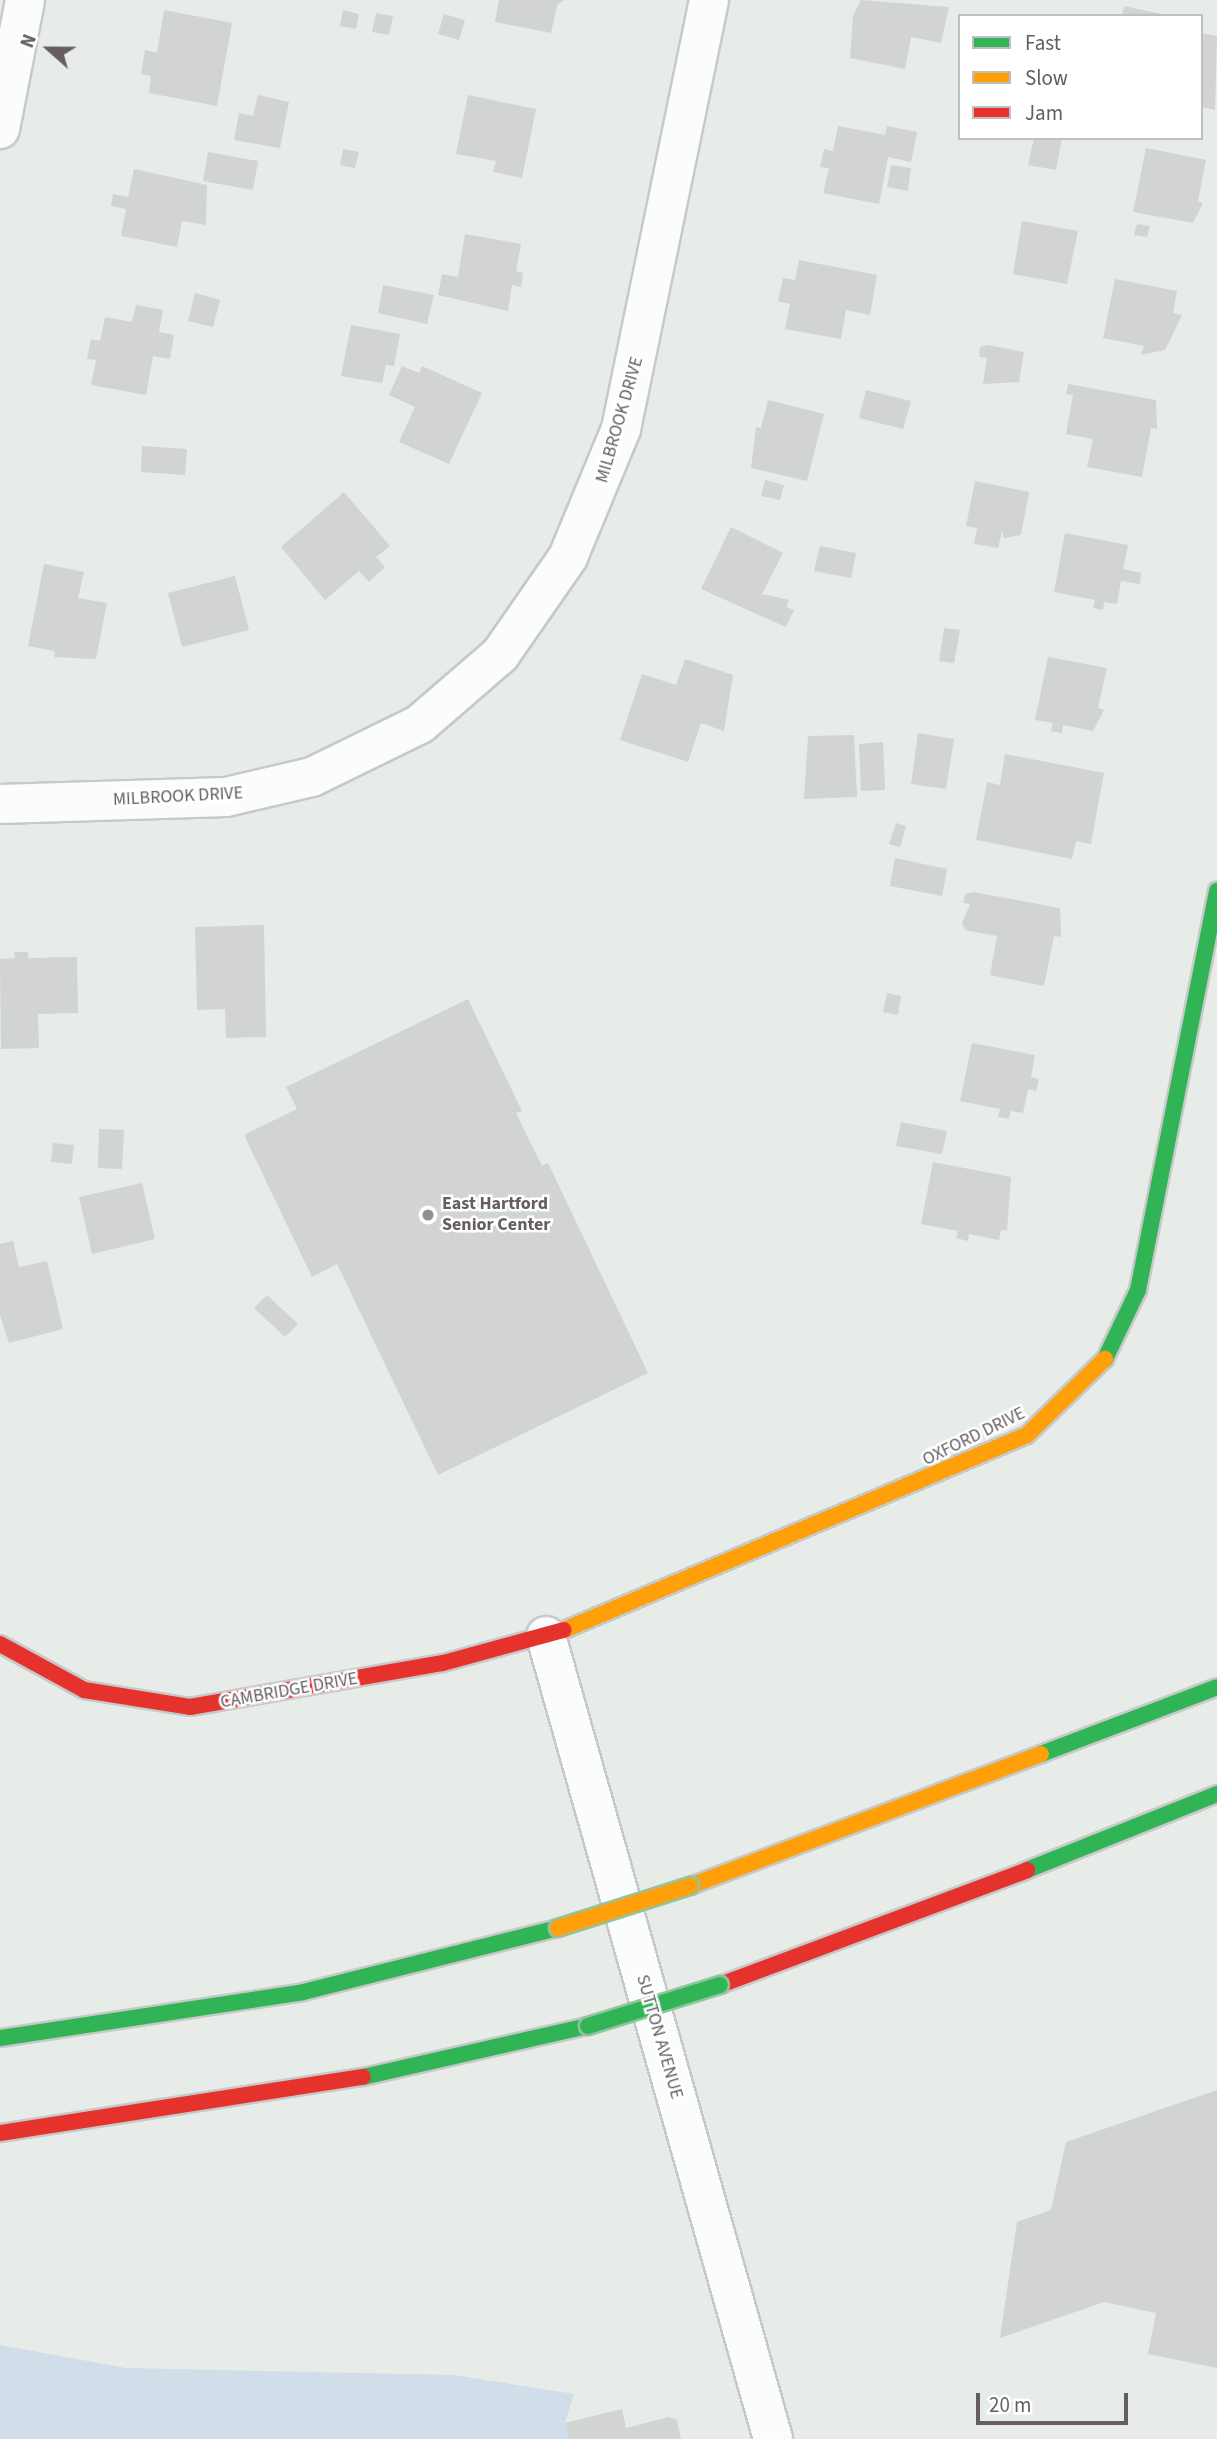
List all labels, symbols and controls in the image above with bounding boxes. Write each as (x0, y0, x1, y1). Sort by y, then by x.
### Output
north arrow (14, 14, 84, 84)
legend (958, 14, 1203, 140)
text: Fast (1025, 28, 1061, 58)
text: N (14, 31, 44, 52)
text: Slow (1025, 63, 1068, 93)
text: Jam (1025, 98, 1063, 128)
street label: MILBROOK DRIVE (592, 354, 648, 486)
street label: MILBROOK DRIVE (112, 783, 244, 811)
place label: East Hartford Senior Center (442, 1194, 550, 1236)
marker: East Hartford Senior Center (420, 1207, 436, 1223)
street label: OXFORD DRIVE (919, 1403, 1029, 1471)
street label: CAMBRIDGE DRIVE (219, 1668, 359, 1714)
street label: SUTTON AVENUE (631, 1972, 687, 2102)
scale bar (979, 2380, 1131, 2424)
text: 20 m (989, 2390, 1031, 2420)

